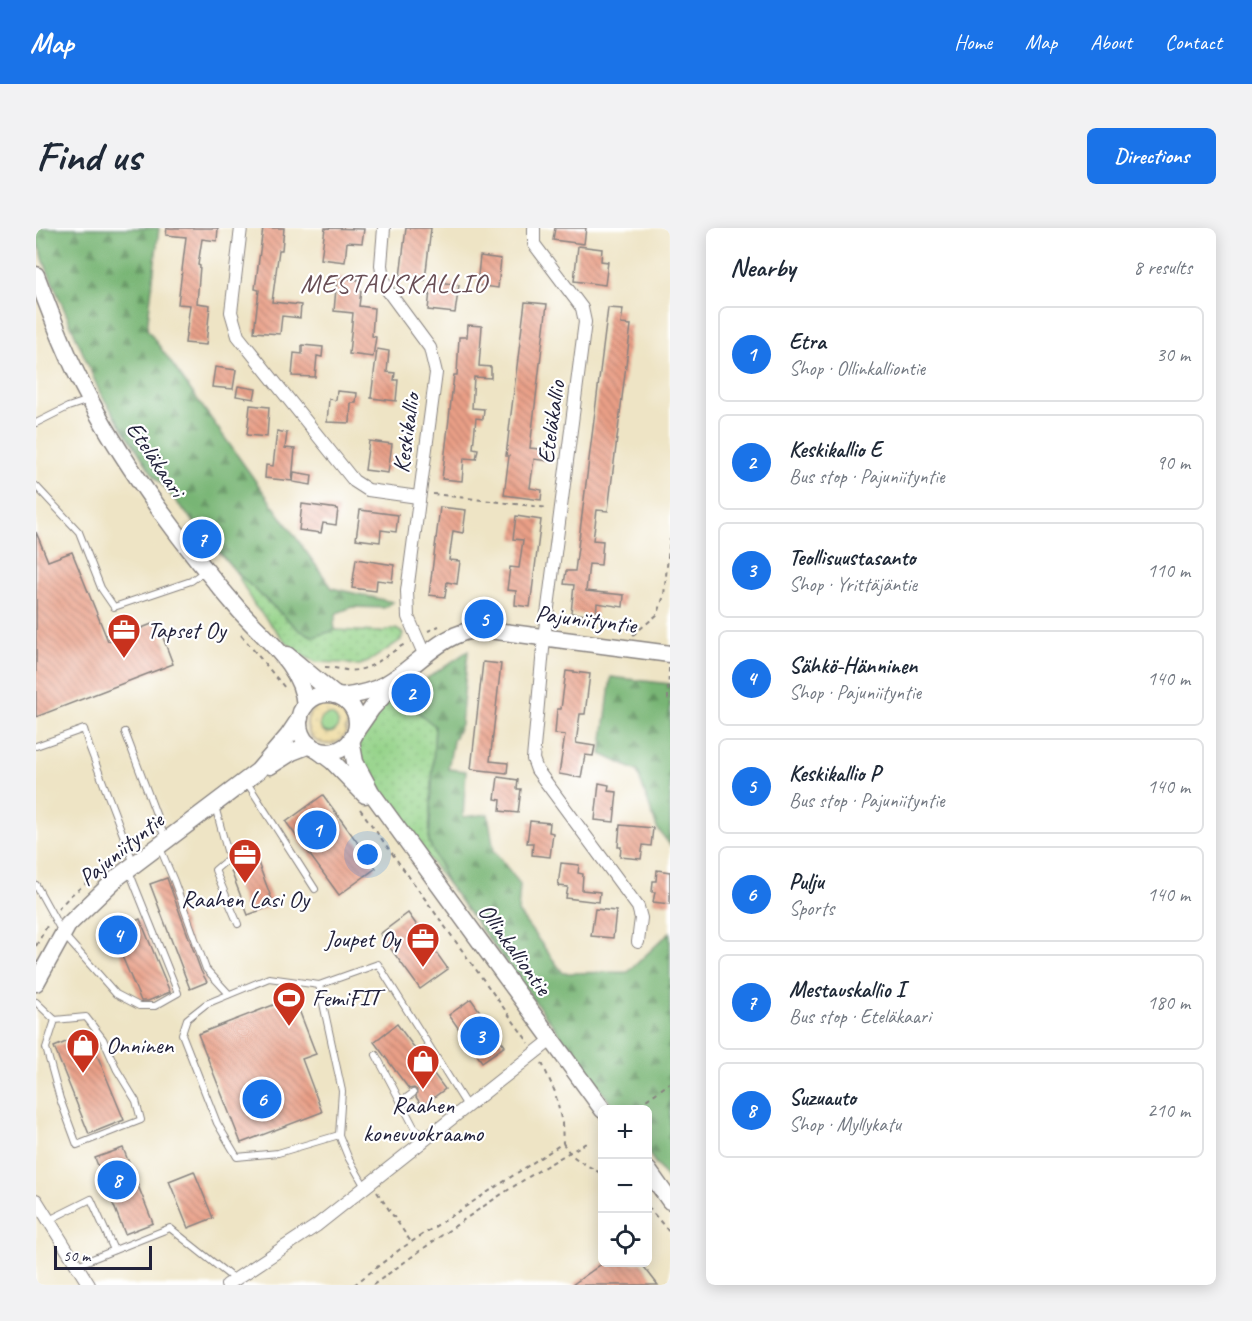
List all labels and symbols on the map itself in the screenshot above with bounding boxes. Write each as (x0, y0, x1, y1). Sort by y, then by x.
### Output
district label: MESTAUSKALLIO (300, 266, 489, 300)
street label: Eteläkallio (530, 377, 572, 465)
street label: Keskikallio (386, 389, 427, 475)
street label: Eteläkaari (120, 415, 194, 506)
pin: 7 (182, 516, 222, 562)
pin: 5 (464, 596, 504, 642)
street label: Pajuniityntie (534, 598, 640, 640)
office icon: Tapset Oy (106, 612, 142, 659)
place label: Tapset Oy (147, 615, 228, 645)
pin: 2 (392, 670, 430, 716)
street label: Pajuniityntie (72, 804, 172, 893)
pin: 1 (298, 808, 336, 852)
office icon: Raahen Lasi Oy (227, 837, 263, 884)
your location (353, 840, 382, 869)
place label: Raahen Lasi Oy (181, 884, 311, 914)
street label: Ollinkalliontie (472, 897, 560, 1003)
pin: 4 (98, 912, 137, 958)
office icon: Joupet Oy (405, 921, 441, 968)
place label: Joupet Oy (324, 924, 402, 954)
sports icon: FemiFIT (271, 980, 307, 1027)
place label: FemiFIT (312, 983, 386, 1013)
pin: 3 (460, 1014, 500, 1058)
shop icon: Onninen (65, 1027, 101, 1074)
place label: Onninen (106, 1030, 175, 1060)
shop icon: Raahen konevuokraamo (405, 1043, 441, 1090)
pin: 6 (242, 1076, 282, 1122)
place label: Raahen konevuokraamo (363, 1090, 485, 1148)
pin: 8 (98, 1158, 136, 1202)
scale bar (54, 1243, 152, 1270)

